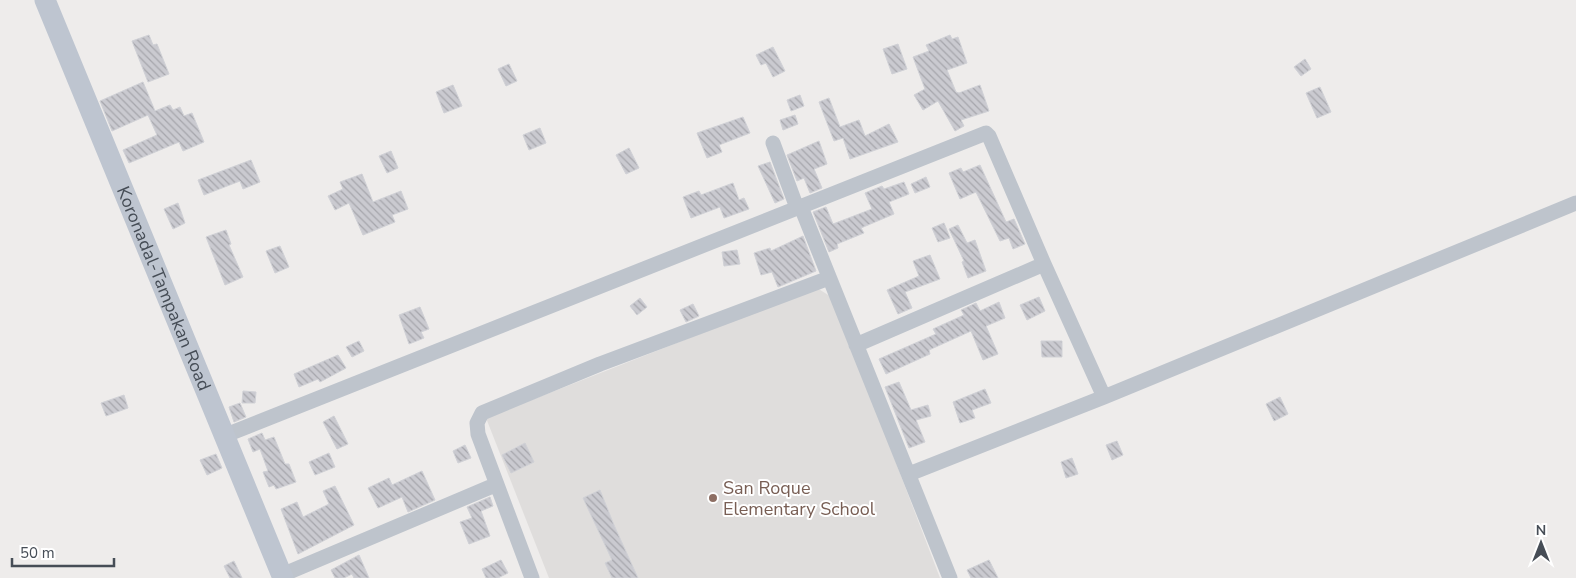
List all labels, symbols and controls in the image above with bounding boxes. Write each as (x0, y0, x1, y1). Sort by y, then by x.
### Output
street label: Koronadal-Tampakan Road (111, 183, 217, 394)
place label: San Roque Elementary School (723, 476, 876, 521)
marker: San Roque Elementary School (707, 492, 719, 504)
north arrow (1516, 518, 1566, 568)
text: N (1536, 521, 1546, 540)
scale bar (12, 536, 115, 568)
text: 50 m (20, 543, 55, 563)

